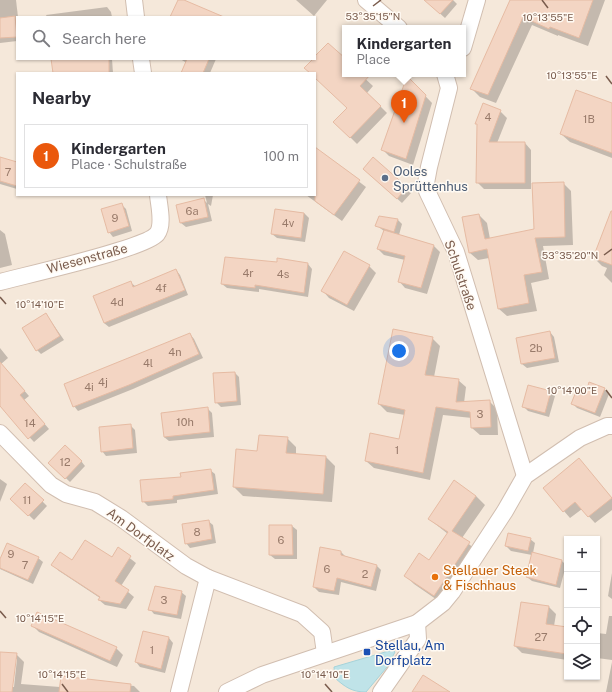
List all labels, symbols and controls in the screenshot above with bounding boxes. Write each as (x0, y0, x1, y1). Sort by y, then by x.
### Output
text: 53°35'15"N (346, 10, 400, 22)
text: 10°13'55"E (523, 11, 573, 23)
search box (16, 16, 316, 60)
popup (342, 25, 466, 77)
icon: search (30, 27, 52, 49)
text: Search here (62, 30, 146, 47)
text: Kindergarten (357, 35, 451, 52)
text: Place (357, 52, 390, 67)
text: 10°13'55"E (547, 69, 597, 81)
text: Nearby (32, 88, 91, 108)
pin: 1 (391, 90, 417, 123)
house number: 4 (485, 111, 492, 123)
house number: 1B (583, 113, 595, 125)
text: Kindergarten (71, 140, 166, 157)
text: 1 (43, 149, 49, 164)
text: 100 m (263, 149, 299, 164)
text: Place · Schulstraße (71, 157, 187, 172)
place label: Ooles Sprüttenhus (393, 164, 468, 194)
house number: 7 (5, 166, 12, 178)
marker: Ooles Sprüttenhus (380, 173, 390, 183)
house number: 6a (186, 205, 198, 217)
house number: 9 (112, 212, 119, 224)
house number: 4v (282, 217, 295, 229)
street label: Schulstraße (442, 238, 480, 312)
street label: Wiesenstraße (45, 241, 129, 276)
text: 53°35'20"N (542, 249, 598, 261)
house number: 4r (242, 267, 254, 279)
house number: 4s (277, 268, 290, 280)
house number: 4f (155, 282, 167, 294)
house number: 4d (110, 296, 124, 308)
text: 10°14'10"E (16, 298, 64, 310)
your location (389, 341, 409, 361)
house number: 2b (529, 342, 543, 354)
house number: 4n (168, 346, 182, 358)
house number: 4l (143, 357, 153, 369)
house number: 4j (98, 376, 108, 388)
house number: 4i (84, 381, 94, 393)
text: 10°14'00"E (547, 384, 597, 396)
house number: 3 (477, 408, 484, 420)
house number: 10h (176, 416, 194, 428)
house number: 14 (24, 417, 36, 429)
house number: 1 (395, 444, 399, 456)
house number: 12 (59, 456, 71, 468)
house number: 11 (23, 494, 31, 506)
street label: Am Dorfplatz (104, 505, 178, 564)
house number: 8 (193, 526, 201, 538)
house number: 6 (278, 534, 285, 546)
map controls (564, 536, 600, 680)
button: + (564, 536, 600, 572)
house number: 9 (8, 548, 15, 560)
house number: 7 (22, 559, 29, 571)
house number: 6 (324, 563, 331, 575)
place label: Stellauer Steak & Fischhaus (443, 563, 537, 593)
house number: 2 (362, 568, 369, 580)
marker: Stellauer Steak & Fischhaus (430, 572, 440, 582)
button: − (564, 572, 600, 608)
house number: 3 (161, 594, 168, 606)
button: locate (564, 608, 600, 644)
text: 10°14'15"E (16, 612, 64, 624)
house number: 27 (534, 631, 548, 643)
place label: Stellau, Am Dorfplatz (375, 638, 445, 668)
house number: 1 (150, 644, 154, 656)
button: layers (564, 644, 600, 680)
marker: Stellau, Am Dorfplatz (362, 647, 372, 657)
text: 10°14'15"E (38, 668, 86, 680)
text: 10°14'10"E (301, 668, 349, 680)

